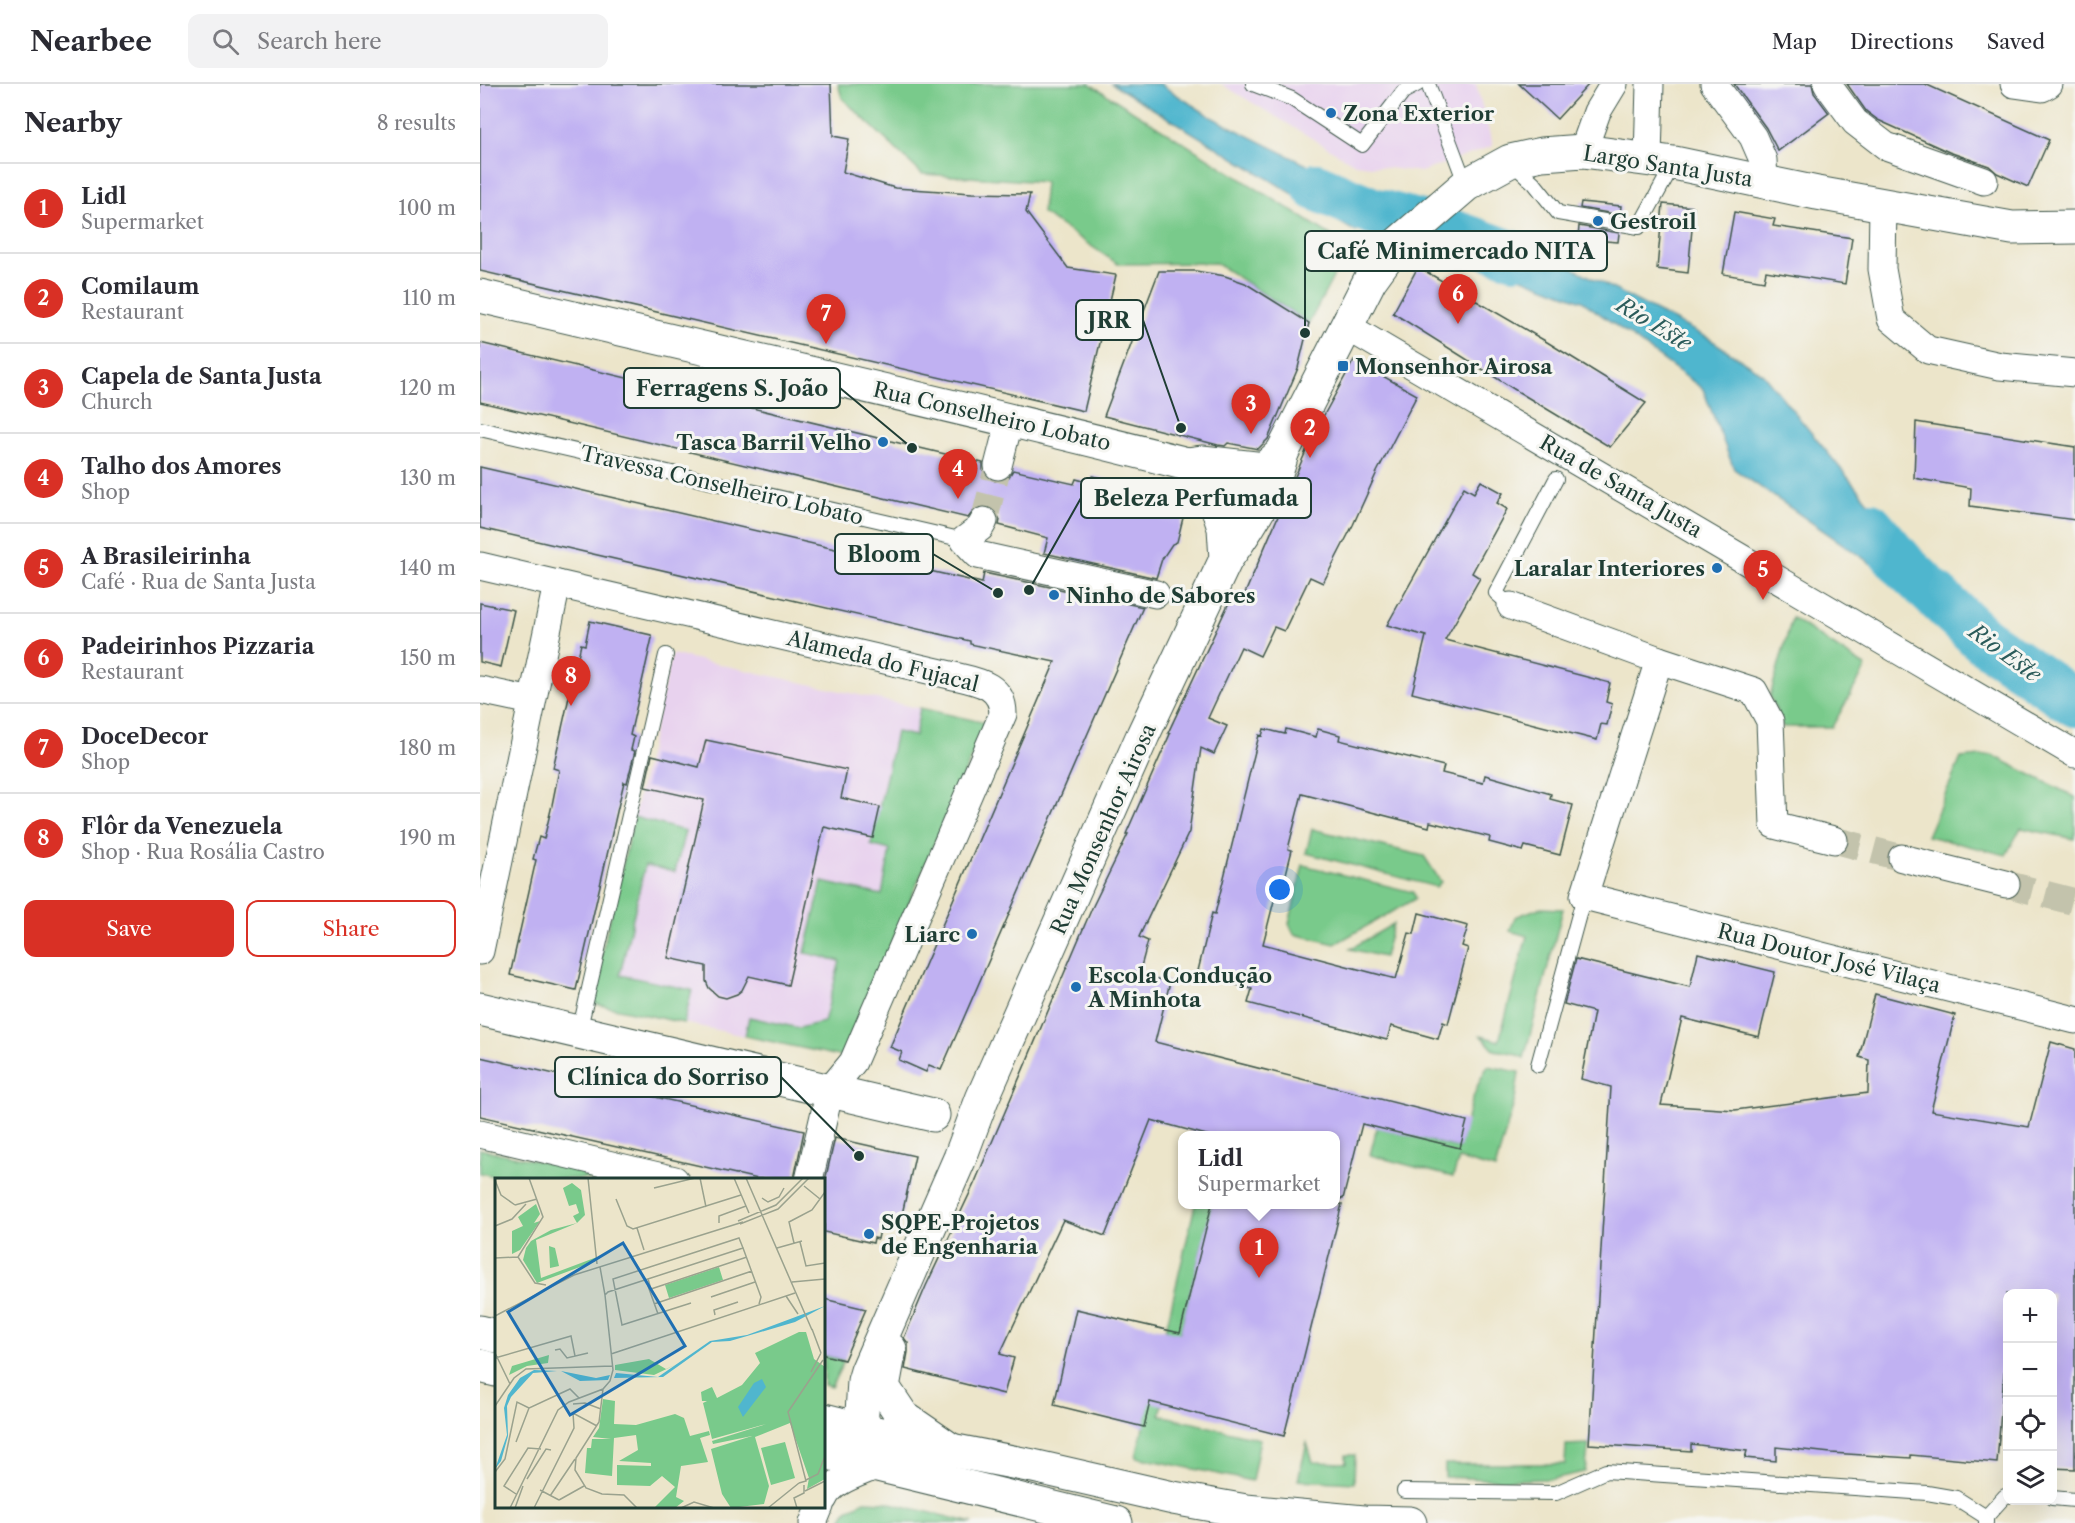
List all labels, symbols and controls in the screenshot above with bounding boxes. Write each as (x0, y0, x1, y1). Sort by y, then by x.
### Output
search box (188, 14, 608, 68)
text: Nearbee (30, 24, 152, 58)
icon: search (209, 25, 242, 58)
text: Search here (257, 28, 382, 55)
text: Map (1772, 29, 1817, 54)
text: Directions (1850, 29, 1954, 54)
text: Saved (1987, 29, 2045, 54)
place label: Zona Exterior (1343, 101, 1495, 126)
marker: Zona Exterior (1324, 106, 1338, 120)
text: Nearby (24, 107, 122, 139)
text: 8 results (377, 111, 456, 135)
street label: Largo Santa Justa (1581, 140, 1755, 192)
text: Lidl (81, 183, 126, 210)
text: 1 (39, 196, 48, 220)
text: 100 m (398, 196, 456, 220)
place label: Gestroil (1610, 209, 1697, 234)
text: Supermarket (81, 210, 204, 234)
marker: Gestroil (1591, 214, 1605, 228)
callout: Café Minimercado NITA (1305, 231, 1607, 271)
text: Café Minimercado NITA (1317, 238, 1596, 265)
text: Comilaum (81, 273, 199, 300)
pin: 6 (1438, 274, 1478, 324)
text: 2 (38, 286, 49, 310)
text: 110 m (403, 286, 456, 310)
water label: Rio Este (1610, 290, 1697, 357)
pin: 7 (806, 294, 846, 344)
text: Restaurant (81, 300, 184, 324)
callout: JRR (1076, 300, 1143, 340)
text: JRR (1084, 307, 1131, 334)
place label: Monsenhor Airosa (1355, 354, 1553, 379)
marker: Monsenhor Airosa (1336, 359, 1350, 373)
text: Capela de Santa Justa (81, 363, 322, 390)
callout: Ferragens S. João (624, 368, 840, 408)
text: Ferragens S. João (636, 375, 828, 402)
text: 3 (38, 376, 49, 400)
text: 120 m (399, 376, 456, 400)
street label: Rua Conselheiro Lobato (871, 376, 1113, 456)
pin: 3 (1232, 384, 1270, 434)
text: Church (81, 390, 152, 414)
pin: 2 (1290, 408, 1330, 458)
street label: Rua de Santa Justa (1535, 429, 1707, 543)
place label: Tasca Barril Velho (676, 430, 871, 455)
marker: Tasca Barril Velho (876, 435, 890, 449)
street label: Travessa Conselheiro Lobato (578, 440, 866, 530)
pin: 4 (938, 450, 978, 499)
text: Talho dos Amores (81, 453, 282, 480)
text: 4 (38, 466, 49, 490)
text: 130 m (400, 466, 456, 490)
callout: Beleza Perfumada (1081, 478, 1311, 518)
text: Shop (81, 480, 130, 504)
text: Beleza Perfumada (1093, 485, 1299, 512)
callout: Bloom (835, 534, 933, 574)
text: Bloom (847, 541, 921, 568)
text: A Brasileirinha (81, 543, 251, 570)
pin: 5 (1744, 550, 1782, 600)
text: 5 (38, 556, 49, 580)
text: 140 m (399, 556, 456, 580)
place label: Laralar Interiores (1514, 556, 1705, 581)
marker: Laralar Interiores (1710, 561, 1724, 575)
text: Café · Rua de Santa Justa (81, 570, 316, 594)
place label: Ninho de Sabores (1066, 583, 1256, 608)
marker: Ninho de Sabores (1047, 588, 1061, 602)
water label: Rio Este (1962, 617, 2047, 689)
street label: Alameda do Fujacal (784, 625, 981, 697)
text: Padeirinhos Pizzaria (81, 633, 314, 660)
text: 6 (38, 646, 49, 670)
text: 150 m (400, 646, 456, 670)
pin: 8 (552, 656, 590, 706)
text: Restaurant (81, 660, 184, 684)
street label: Rua Monsenhor Airosa (1045, 719, 1161, 938)
text: DoceDecor (81, 723, 208, 750)
text: 7 (38, 736, 49, 760)
text: 180 m (399, 736, 456, 760)
text: Shop (81, 750, 130, 774)
text: Flôr da Venezuela (81, 813, 282, 840)
text: 8 (37, 826, 50, 850)
text: 190 m (399, 826, 456, 850)
text: Shop · Rua Rosália Castro (81, 840, 325, 864)
your location (1265, 875, 1294, 904)
button: Save (24, 900, 234, 957)
button: Share (246, 900, 456, 957)
street label: Rua Doutor José Vilaça (1715, 918, 1944, 998)
place label: Liarc (904, 922, 960, 947)
marker: Liarc (965, 927, 979, 941)
place label: Escola Condução A Minhota (1087, 963, 1272, 1012)
marker: Escola Condução A Minhota (1069, 980, 1083, 994)
callout: Clínica do Sorriso (555, 1057, 781, 1097)
text: Clínica do Sorriso (567, 1064, 769, 1091)
popup (1178, 1131, 1340, 1209)
text: Lidl (1198, 1145, 1243, 1172)
text: Supermarket (1198, 1172, 1320, 1196)
inset map (495, 1178, 825, 1508)
place label: SQPE-Projetos de Engenharia (881, 1210, 1040, 1259)
marker: SQPE-Projetos de Engenharia (862, 1227, 876, 1241)
pin: 1 (1240, 1228, 1278, 1278)
map controls (2003, 1289, 2057, 1505)
button: + (2003, 1289, 2057, 1343)
button: − (2003, 1343, 2057, 1397)
button: locate (2003, 1397, 2057, 1451)
button: layers (2003, 1451, 2057, 1505)

